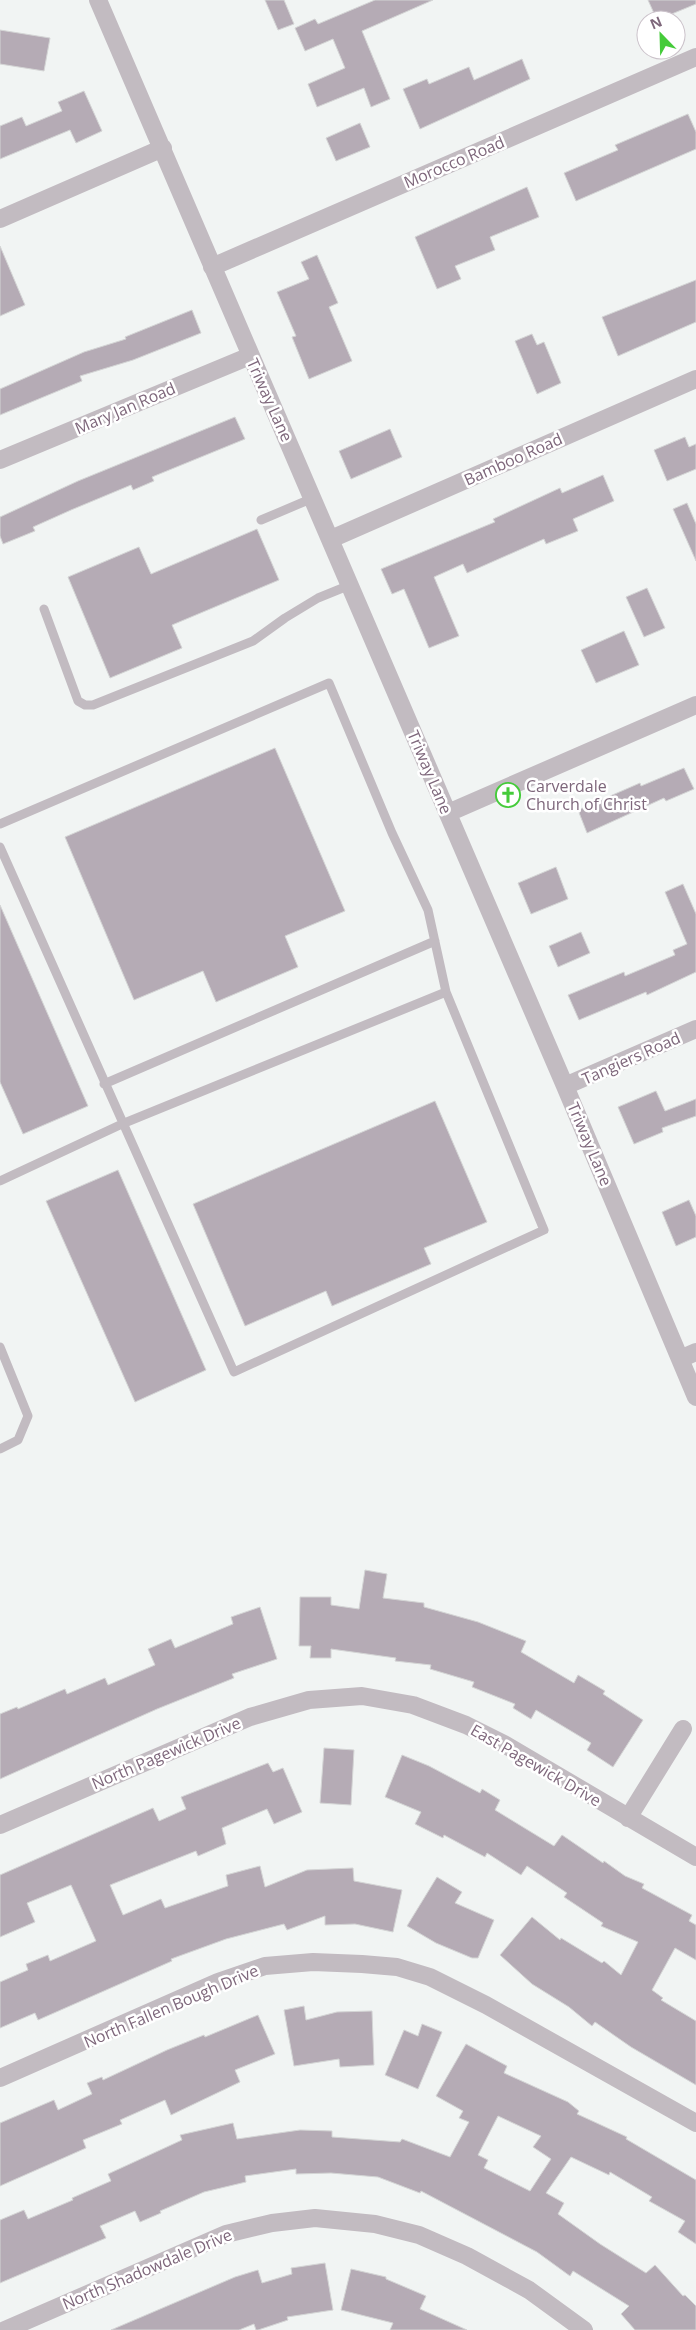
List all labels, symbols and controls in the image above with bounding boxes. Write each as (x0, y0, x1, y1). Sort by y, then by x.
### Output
north arrow (636, 10, 686, 60)
text: N (647, 12, 665, 34)
street label: Morocco Road (400, 131, 508, 193)
street label: Triway Lane (242, 355, 298, 445)
street label: Mary Jan Road (71, 377, 179, 439)
street label: Bamboo Road (460, 428, 566, 490)
street label: Triway Lane (403, 727, 457, 817)
place label: Carverdale Church of Christ (526, 775, 647, 815)
church icon: Carverdale Church of Christ (495, 782, 521, 808)
street label: Tangiers Road (578, 1026, 684, 1090)
street label: Triway Lane (563, 1099, 617, 1189)
street label: North Pagewick Drive (88, 1712, 244, 1794)
street label: East Pagewick Drive (467, 1719, 605, 1811)
street label: North Fallen Bough Drive (80, 1959, 262, 2053)
street label: North Shadowdale Drive (59, 2223, 235, 2315)

